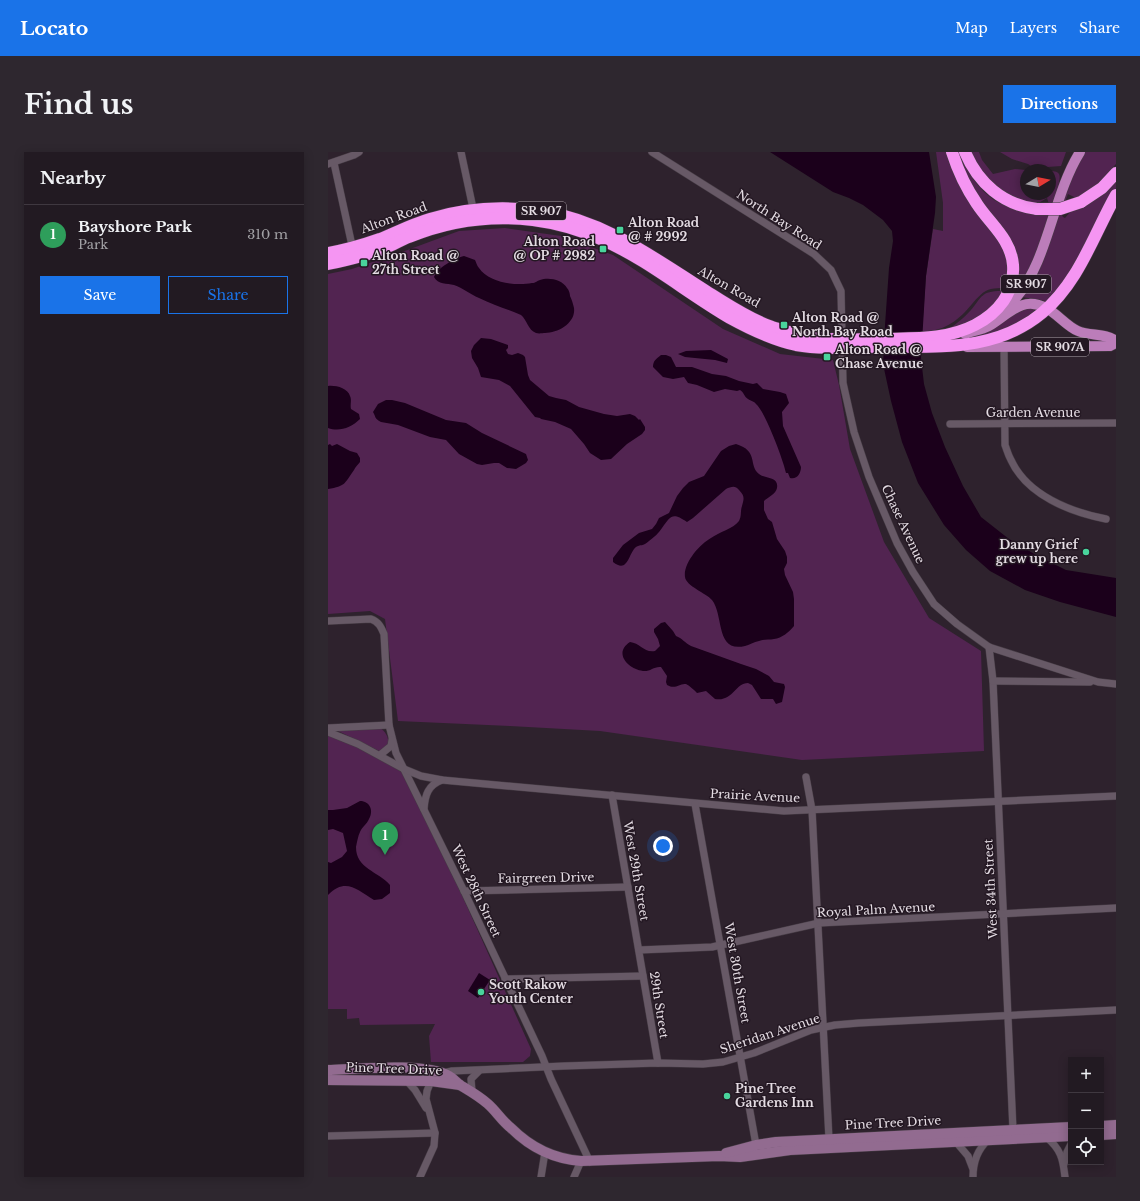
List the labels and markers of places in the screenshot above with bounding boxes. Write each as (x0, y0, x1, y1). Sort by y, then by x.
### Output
place label: Alton Road @ # 2992 (627, 215, 700, 244)
marker: Alton Road @ # 2992 (615, 225, 625, 235)
place label: Alton Road @ OP # 2982 (514, 234, 596, 263)
marker: Alton Road @ OP # 2982 (598, 244, 608, 254)
place label: Alton Road @ 27th Street (371, 248, 459, 277)
marker: Alton Road @ 27th Street (359, 258, 369, 268)
place label: Alton Road @ North Bay Road (791, 310, 893, 339)
marker: Alton Road @ North Bay Road (779, 320, 789, 330)
place label: Alton Road @ Chase Avenue (834, 342, 923, 371)
marker: Alton Road @ Chase Avenue (822, 352, 832, 362)
place label: Danny Grief grew up here (996, 537, 1080, 566)
marker: Danny Grief grew up here (1081, 547, 1091, 557)
pin: 1 (372, 822, 398, 855)
place label: Scott Rakow Youth Center (488, 977, 573, 1006)
marker: Scott Rakow Youth Center (476, 987, 486, 997)
place label: Pine Tree Gardens Inn (735, 1081, 814, 1110)
marker: Pine Tree Gardens Inn (722, 1091, 732, 1101)

